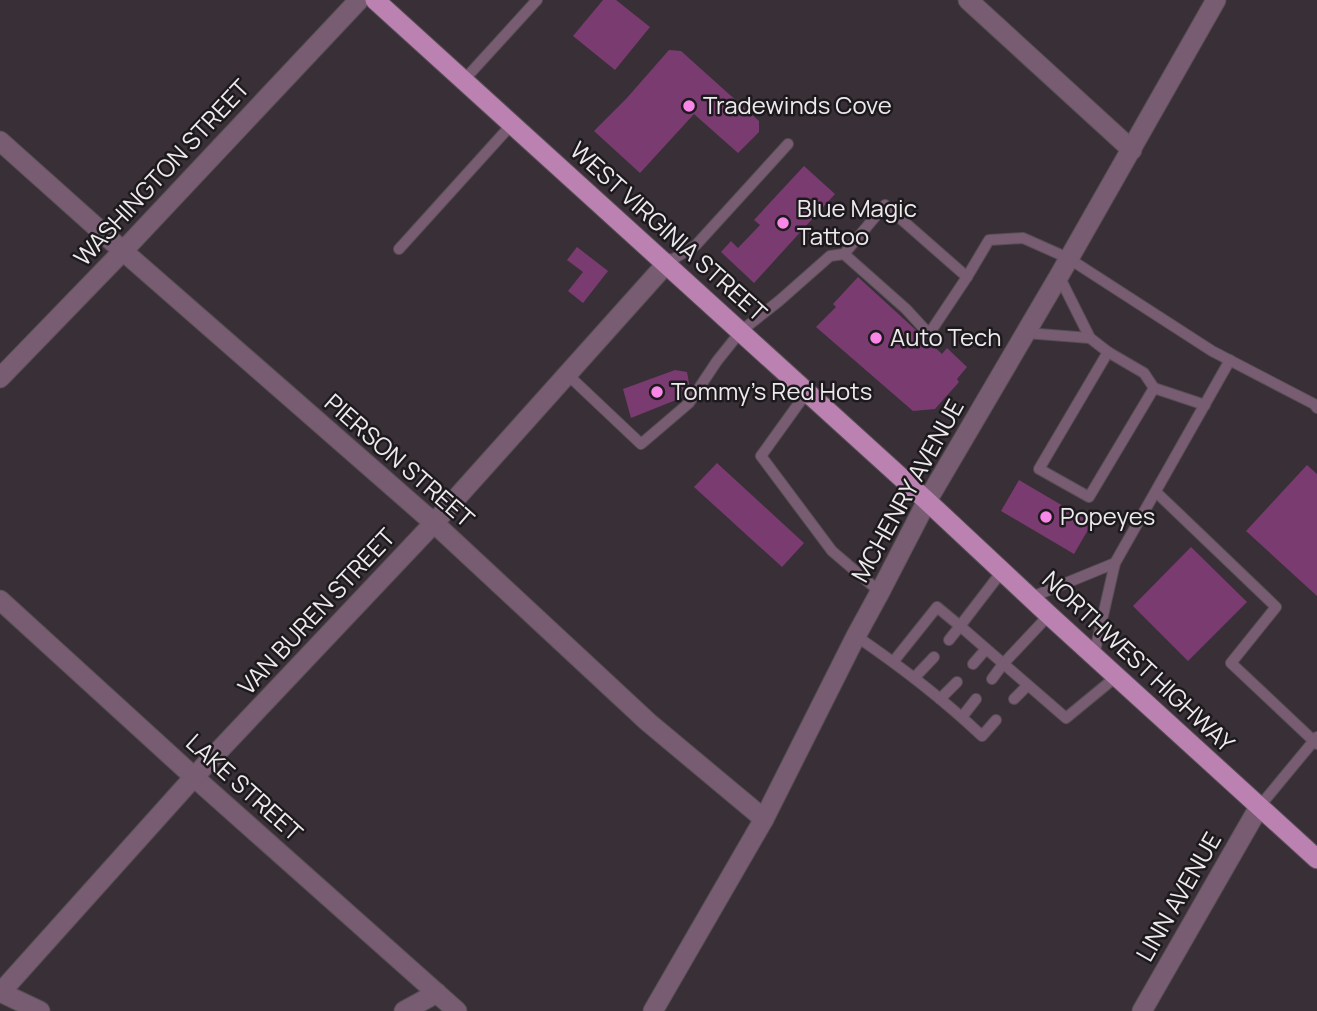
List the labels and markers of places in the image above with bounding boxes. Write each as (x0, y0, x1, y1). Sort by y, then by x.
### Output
place label: Tradewinds Cove (703, 88, 892, 121)
marker: Tradewinds Cove (681, 98, 697, 114)
place label: Blue Magic Tattoo (797, 191, 917, 252)
marker: Blue Magic Tattoo (775, 215, 791, 231)
place label: Auto Tech (890, 320, 1002, 353)
marker: Auto Tech (868, 330, 884, 346)
place label: Tommy's Red Hots (671, 374, 872, 407)
marker: Tommy's Red Hots (649, 384, 665, 400)
place label: Popeyes (1060, 499, 1155, 532)
marker: Popeyes (1038, 509, 1054, 525)

